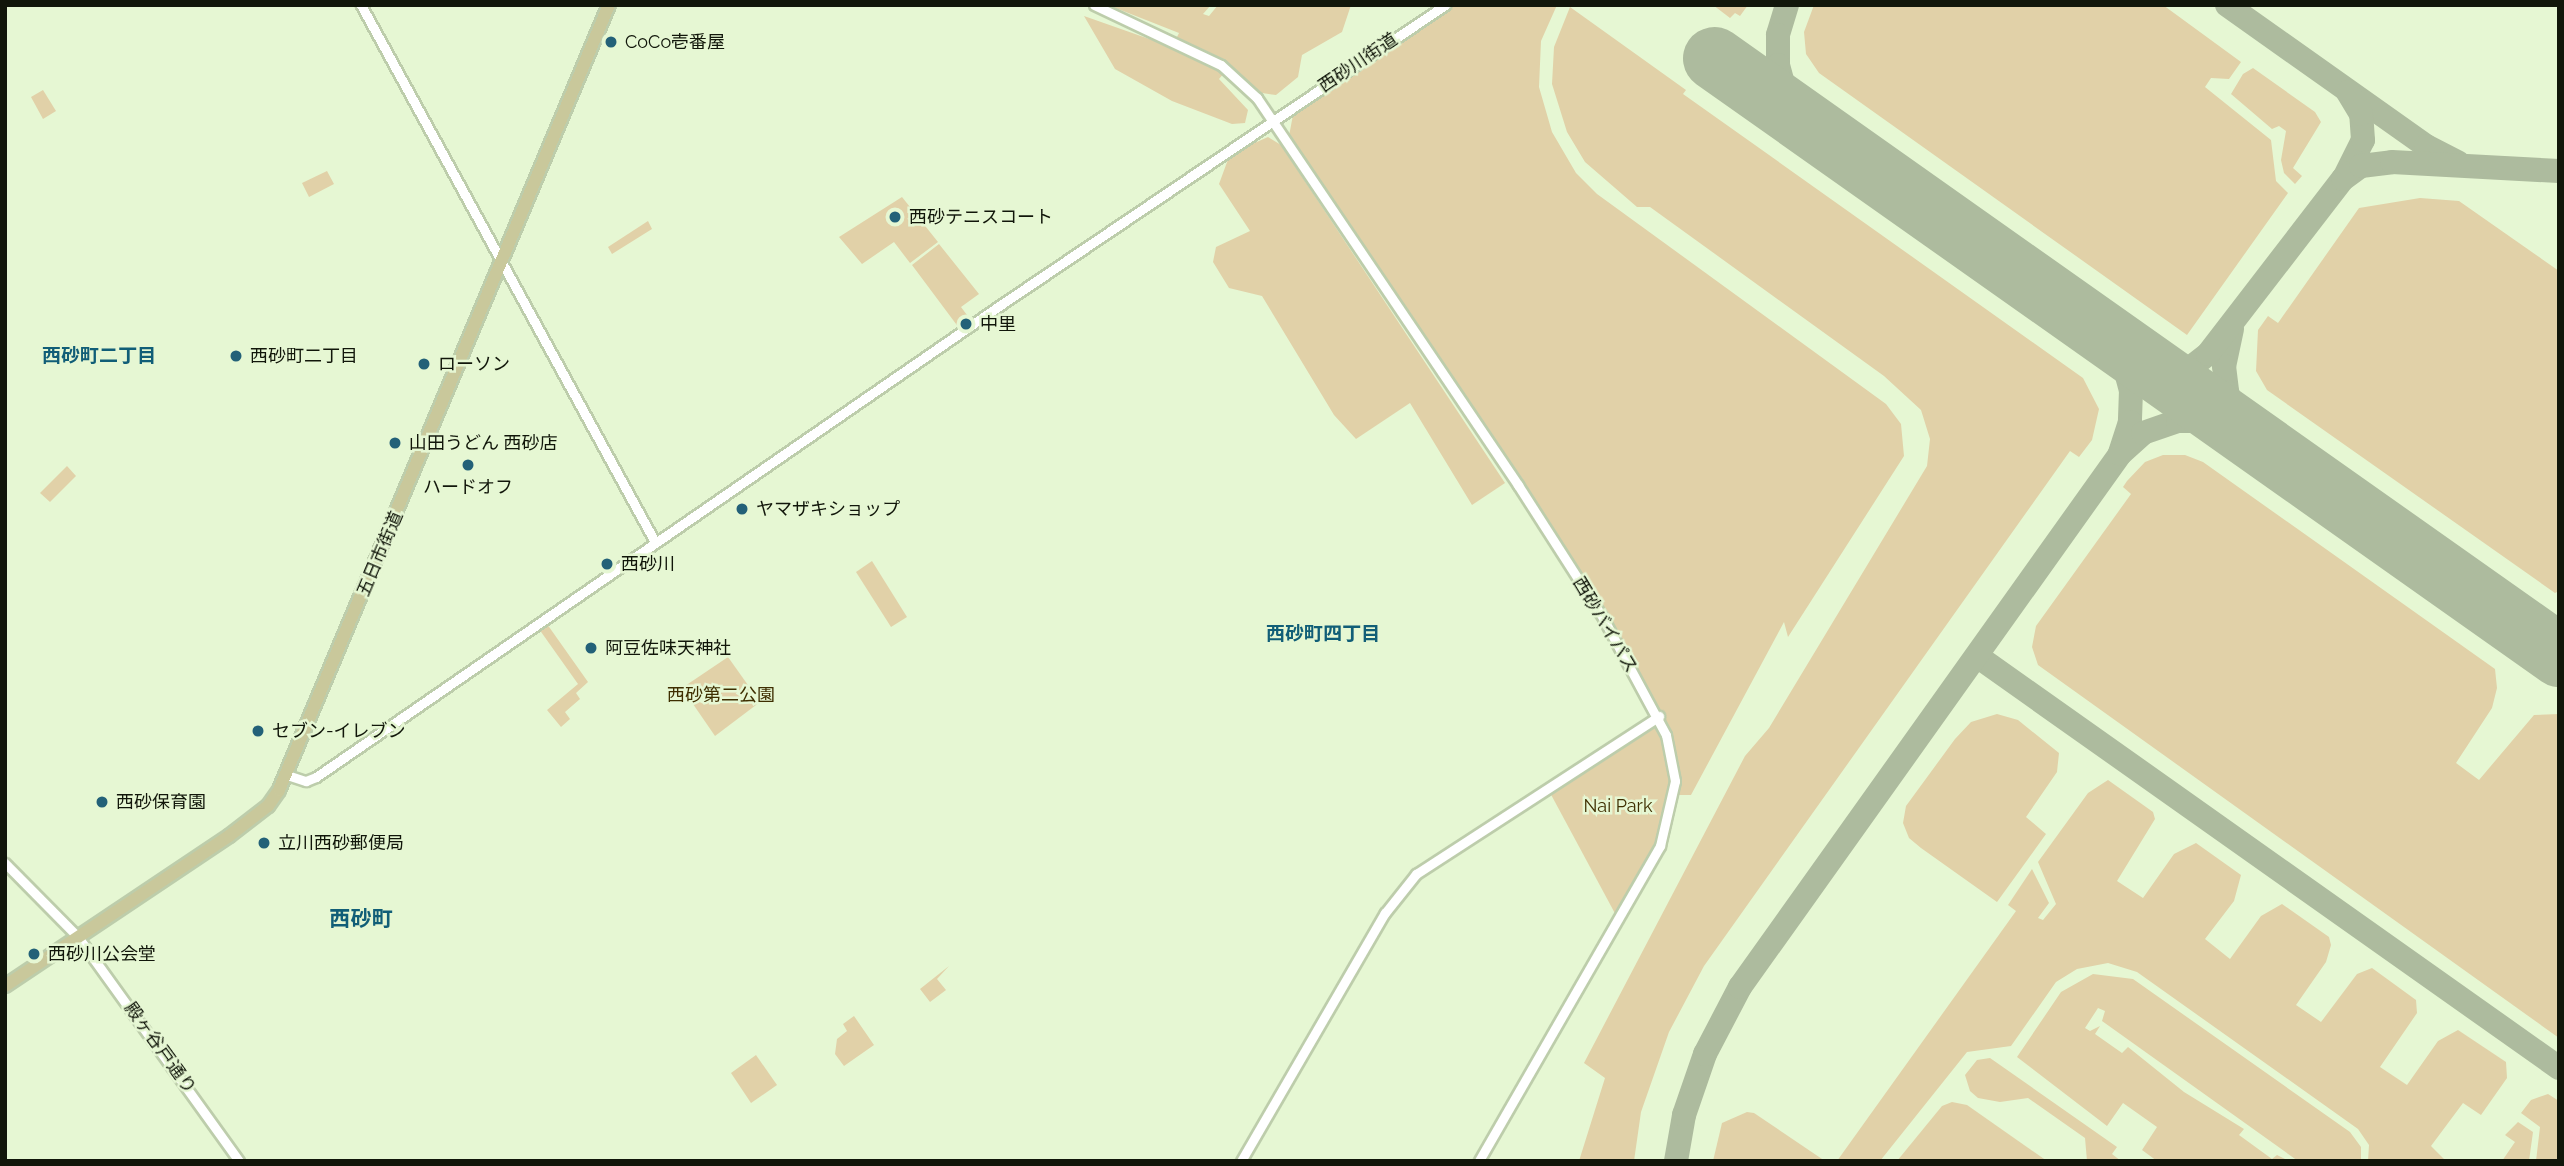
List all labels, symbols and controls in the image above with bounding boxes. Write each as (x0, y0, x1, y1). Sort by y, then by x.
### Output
street label: 西砂川街道 (1315, 29, 1401, 97)
place label: CoCo壱番屋 (625, 31, 725, 53)
marker: CoCo壱番屋 (603, 34, 619, 50)
place label: 西砂テニスコート (909, 206, 1053, 228)
marker: 西砂テニスコート (887, 209, 903, 225)
place label: 中里 (980, 313, 1016, 335)
marker: 中里 (958, 316, 974, 332)
district label: 西砂町二丁目 (42, 345, 156, 367)
place label: 西砂町二丁目 (250, 345, 358, 367)
marker: 西砂町二丁目 (228, 348, 244, 364)
place label: ローソン (438, 353, 510, 375)
marker: ローソン (416, 356, 432, 372)
place label: 山田うどん 西砂店 (409, 432, 558, 454)
marker: 山田うどん 西砂店 (387, 435, 403, 451)
marker: ハードオフ (460, 457, 476, 473)
place label: ハードオフ (423, 476, 513, 498)
place label: ヤマザキショップ (756, 498, 900, 520)
marker: ヤマザキショップ (734, 501, 750, 517)
street label: 五日市街道 (352, 508, 408, 600)
place label: 西砂川 (621, 553, 675, 575)
marker: 西砂川 (599, 556, 615, 572)
street label: 西砂バイパス (1568, 573, 1642, 677)
district label: 西砂町四丁目 (1266, 623, 1380, 645)
place label: 阿豆佐味天神社 (605, 637, 731, 659)
marker: 阿豆佐味天神社 (583, 640, 599, 656)
park label: 西砂第二公園 (667, 684, 775, 706)
place label: セブン-イレブン (272, 720, 406, 742)
marker: セブン-イレブン (250, 723, 266, 739)
place label: 西砂保育園 (116, 791, 206, 813)
marker: 西砂保育園 (94, 794, 110, 810)
park label: Nai Park (1584, 795, 1652, 817)
place label: 立川西砂郵便局 (278, 832, 404, 854)
marker: 立川西砂郵便局 (256, 835, 272, 851)
district label: 西砂町 (330, 906, 392, 932)
place label: 西砂川公会堂 (48, 943, 156, 965)
marker: 西砂川公会堂 (26, 946, 42, 962)
street label: 殿ヶ谷戸通り (120, 998, 200, 1098)

